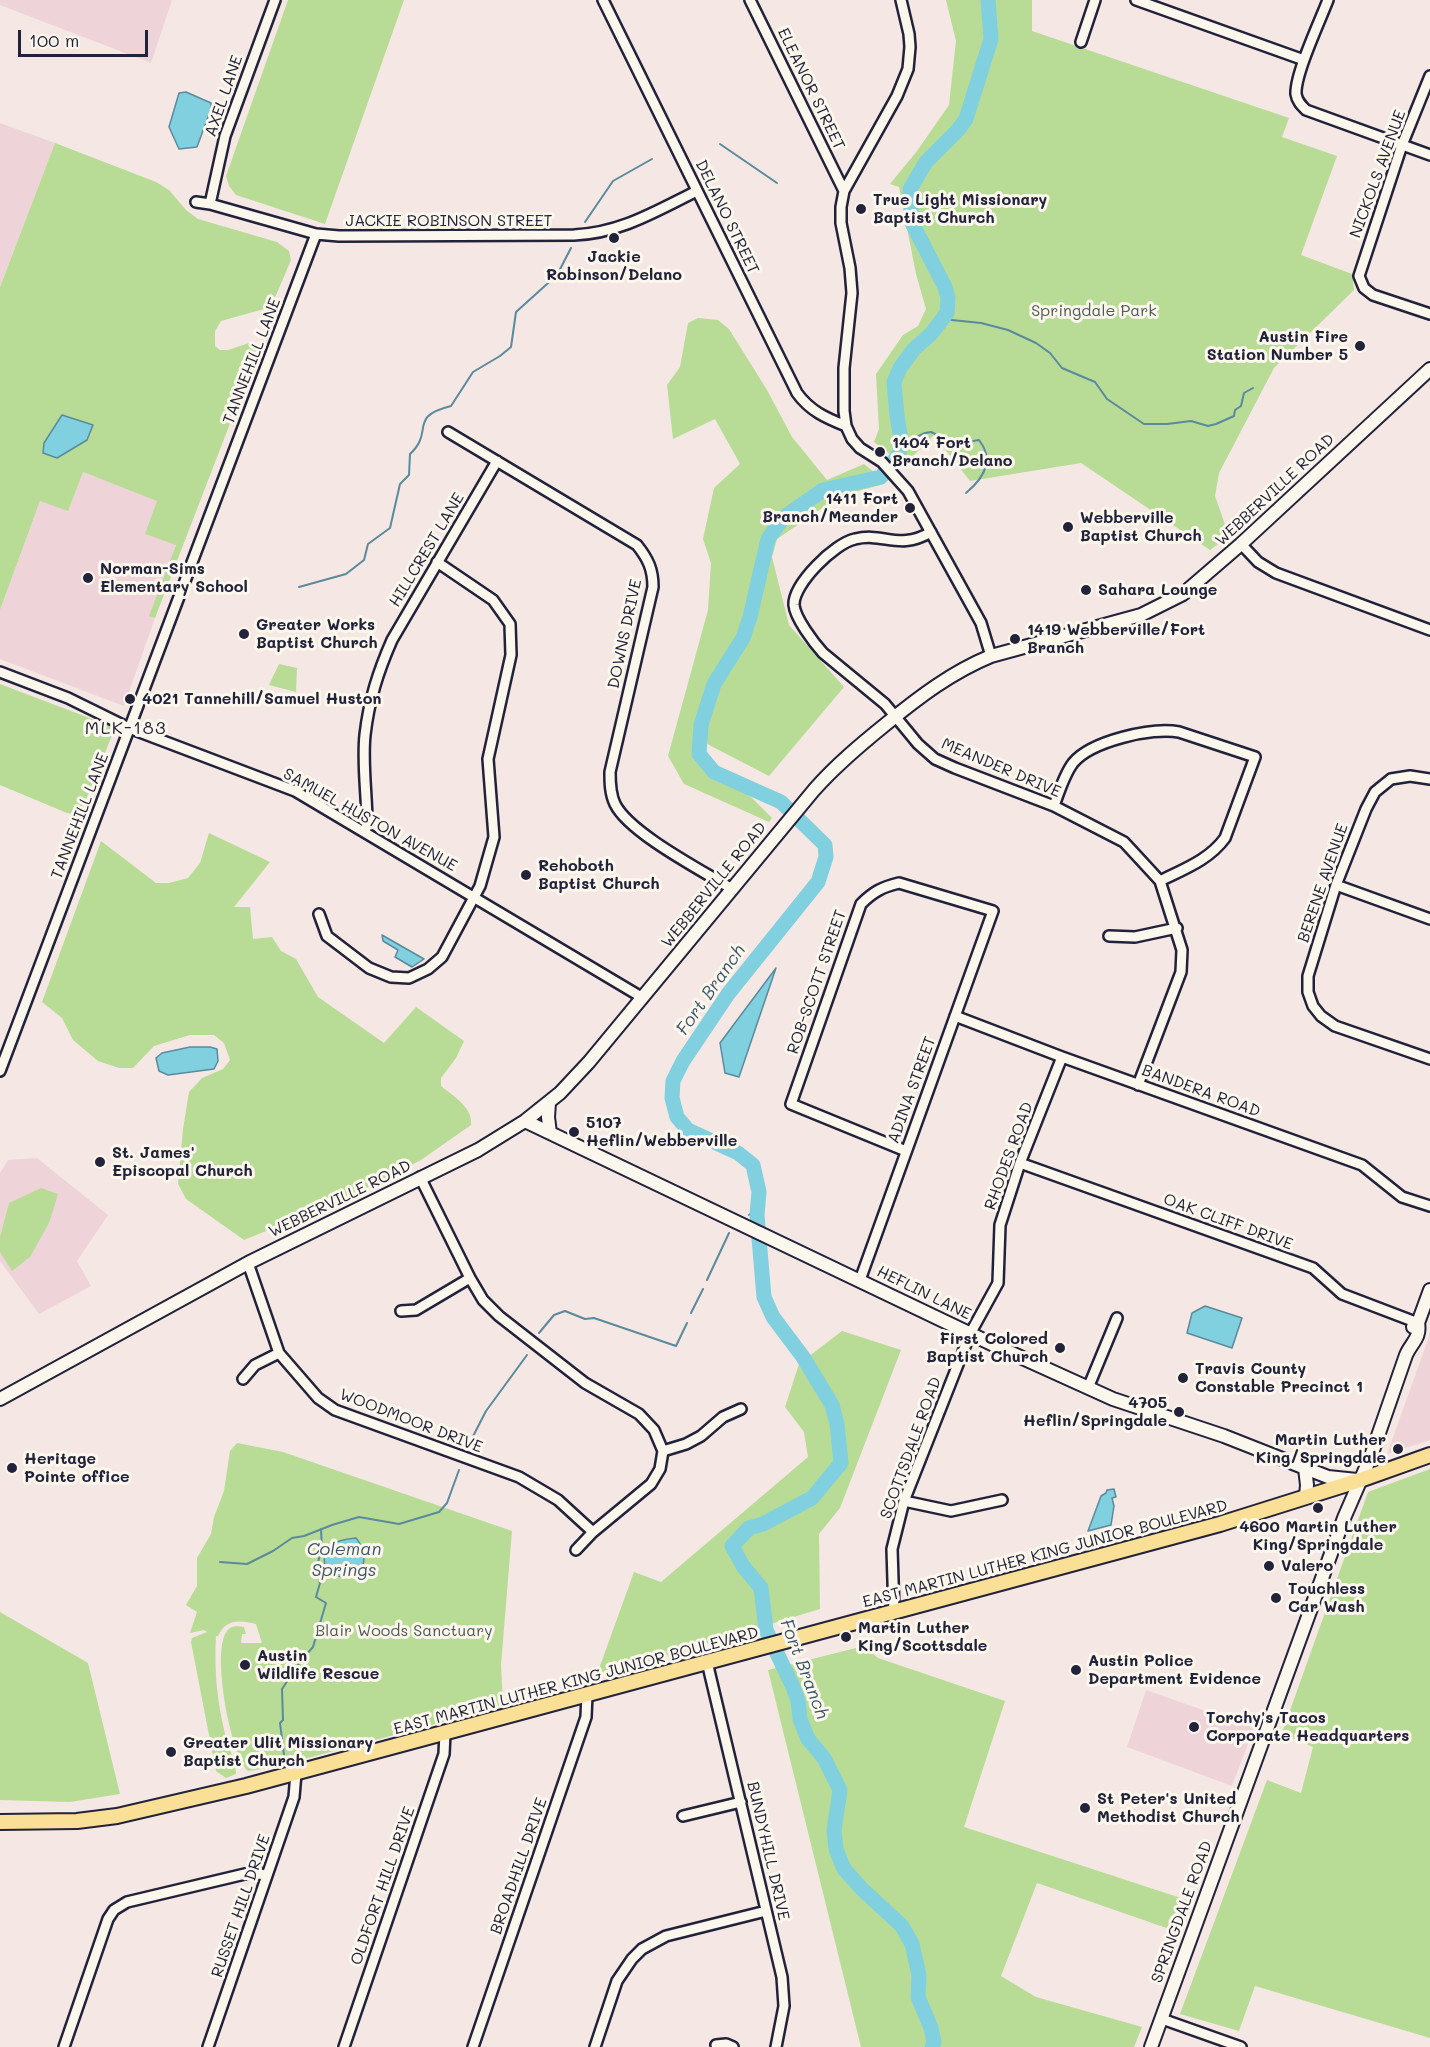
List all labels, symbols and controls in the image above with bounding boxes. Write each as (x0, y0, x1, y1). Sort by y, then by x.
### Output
scale bar (21, 18, 152, 56)
street label: ELEANOR STREET (773, 25, 849, 153)
text: 100 m (29, 28, 79, 52)
street label: AXEL LANE (201, 53, 247, 139)
street label: NICKOLS AVENUE (1346, 107, 1410, 241)
street label: DELANO STREET (691, 157, 763, 277)
place label: True Light Missionary Baptist Church (873, 190, 1047, 228)
marker: True Light Missionary Baptist Church (854, 202, 868, 216)
street label: JACKIE ROBINSON STREET (345, 211, 553, 231)
marker: Jackie Robinson/Delano (607, 231, 621, 245)
place label: Jackie Robinson/Delano (546, 247, 682, 285)
street label: TANNEHILL LANE (219, 295, 285, 427)
park label: Springdale Park (1031, 301, 1157, 321)
place label: Austin Fire Station Number 5 (1207, 327, 1348, 365)
marker: Austin Fire Station Number 5 (1353, 339, 1367, 353)
street label: WEBBERVILLE ROAD (1211, 430, 1339, 550)
place label: 1404 Fort Branch/Delano (892, 433, 1012, 471)
marker: 1404 Fort Branch/Delano (873, 445, 887, 459)
place label: 1411 Fort Branch/Meander (762, 489, 898, 527)
street label: HILLCREST LANE (385, 490, 469, 610)
marker: 1411 Fort Branch/Meander (903, 501, 917, 515)
place label: Webberville Baptist Church (1080, 508, 1202, 546)
marker: Webberville Baptist Church (1061, 520, 1075, 534)
place label: Norman-Sims Elementary School (100, 559, 248, 597)
marker: Norman-Sims Elementary School (81, 571, 95, 585)
street label: DOWNS DRIVE (604, 578, 646, 690)
place label: Sahara Lounge (1098, 580, 1217, 600)
marker: Sahara Lounge (1079, 583, 1093, 597)
place label: Greater Works Baptist Church (256, 615, 378, 653)
place label: 1419 Webberville/Fort Branch (1027, 620, 1205, 658)
marker: Greater Works Baptist Church (237, 627, 251, 641)
marker: 1419 Webberville/Fort Branch (1008, 632, 1022, 646)
place label: 4021 Tannehill/Samuel Huston (142, 689, 382, 709)
marker: 4021 Tannehill/Samuel Huston (123, 692, 137, 706)
district label: MLK-183 (85, 717, 167, 739)
street label: MEANDER DRIVE (938, 734, 1064, 802)
street label: TANNEHILL LANE (47, 750, 113, 882)
street label: SAMUEL HUSTON AVENUE (280, 764, 460, 876)
street label: WEBBERVILLE ROAD (657, 818, 771, 952)
street label: BERENE AVENUE (1294, 821, 1352, 945)
place label: Rehoboth Baptist Church (538, 856, 660, 894)
marker: Rehoboth Baptist Church (519, 868, 533, 882)
street label: ROB-SCOTT STREET (783, 907, 851, 1057)
water label: Fort Branch (672, 941, 750, 1039)
street label: ADINA STREET (884, 1034, 940, 1146)
street label: BANDERA ROAD (1139, 1061, 1263, 1121)
street label: RHODES ROAD (981, 1099, 1037, 1213)
place label: 5107 Heflin/Webberville (586, 1113, 737, 1151)
marker: 5107 Heflin/Webberville (567, 1125, 581, 1139)
place label: St. James' Episcopal Church (112, 1143, 253, 1181)
marker: St. James' Episcopal Church (93, 1155, 107, 1169)
street label: WEBBERVILLE ROAD (266, 1156, 414, 1242)
street label: OAK CLIFF DRIVE (1161, 1190, 1295, 1254)
street label: HEFLIN LANE (874, 1262, 974, 1324)
place label: First Colored Baptist Church (926, 1329, 1048, 1367)
marker: First Colored Baptist Church (1053, 1341, 1067, 1355)
place label: Travis County Constable Precinct 1 (1195, 1359, 1363, 1397)
marker: Travis County Constable Precinct 1 (1176, 1371, 1190, 1385)
street label: SCOTTSDALE ROAD (876, 1374, 946, 1522)
street label: WOODMOOR DRIVE (337, 1385, 485, 1457)
place label: 4705 Heflin/Springdale (1023, 1393, 1167, 1431)
marker: 4705 Heflin/Springdale (1172, 1405, 1186, 1419)
place label: Martin Luther King/Springdale (1256, 1430, 1386, 1468)
marker: Martin Luther King/Springdale (1391, 1442, 1405, 1456)
place label: Heritage Pointe office (24, 1449, 130, 1487)
marker: Heritage Pointe office (5, 1461, 19, 1475)
street label: EAST MARTIN LUTHER KING JUNIOR BOULEVARD (860, 1496, 1230, 1612)
marker: 4600 Martin Luther King/Springdale (1311, 1501, 1325, 1515)
place label: 4600 Martin Luther King/Springdale (1239, 1517, 1397, 1555)
water label: Coleman Springs (307, 1538, 381, 1580)
place label: Valero (1281, 1556, 1333, 1576)
marker: Valero (1262, 1559, 1276, 1573)
place label: Touchless Car Wash (1288, 1579, 1365, 1617)
marker: Touchless Car Wash (1269, 1591, 1283, 1605)
water label: Fort Branch (775, 1616, 833, 1722)
place label: Martin Luther King/Scottsdale (858, 1618, 987, 1656)
park label: Blair Woods Sanctuary (315, 1621, 493, 1641)
street label: EAST MARTIN LUTHER KING JUNIOR BOULEVARD (391, 1623, 761, 1739)
marker: Martin Luther King/Scottsdale (839, 1630, 853, 1644)
place label: Austin Wildlife Rescue (257, 1646, 379, 1684)
place label: Austin Police Department Evidence (1088, 1651, 1261, 1689)
marker: Austin Wildlife Rescue (238, 1658, 252, 1672)
marker: Austin Police Department Evidence (1069, 1663, 1083, 1677)
place label: Torchy's Tacos Corporate Headquarters (1206, 1708, 1409, 1746)
marker: Torchy's Tacos Corporate Headquarters (1187, 1720, 1201, 1734)
place label: Greater Ulit Missionary Baptist Church (183, 1733, 373, 1771)
marker: Greater Ulit Missionary Baptist Church (164, 1745, 178, 1759)
street label: BUNDYHILL DRIVE (743, 1780, 793, 1922)
place label: St Peter's United Methodist Church (1097, 1789, 1240, 1827)
street label: BROADHILL DRIVE (487, 1795, 551, 1937)
marker: St Peter's United Methodist Church (1078, 1801, 1092, 1815)
street label: OLDFORT HILL DRIVE (347, 1804, 419, 1968)
street label: RUSSET HILL DRIVE (207, 1832, 275, 1980)
street label: SPRINGDALE ROAD (1147, 1838, 1217, 1986)

